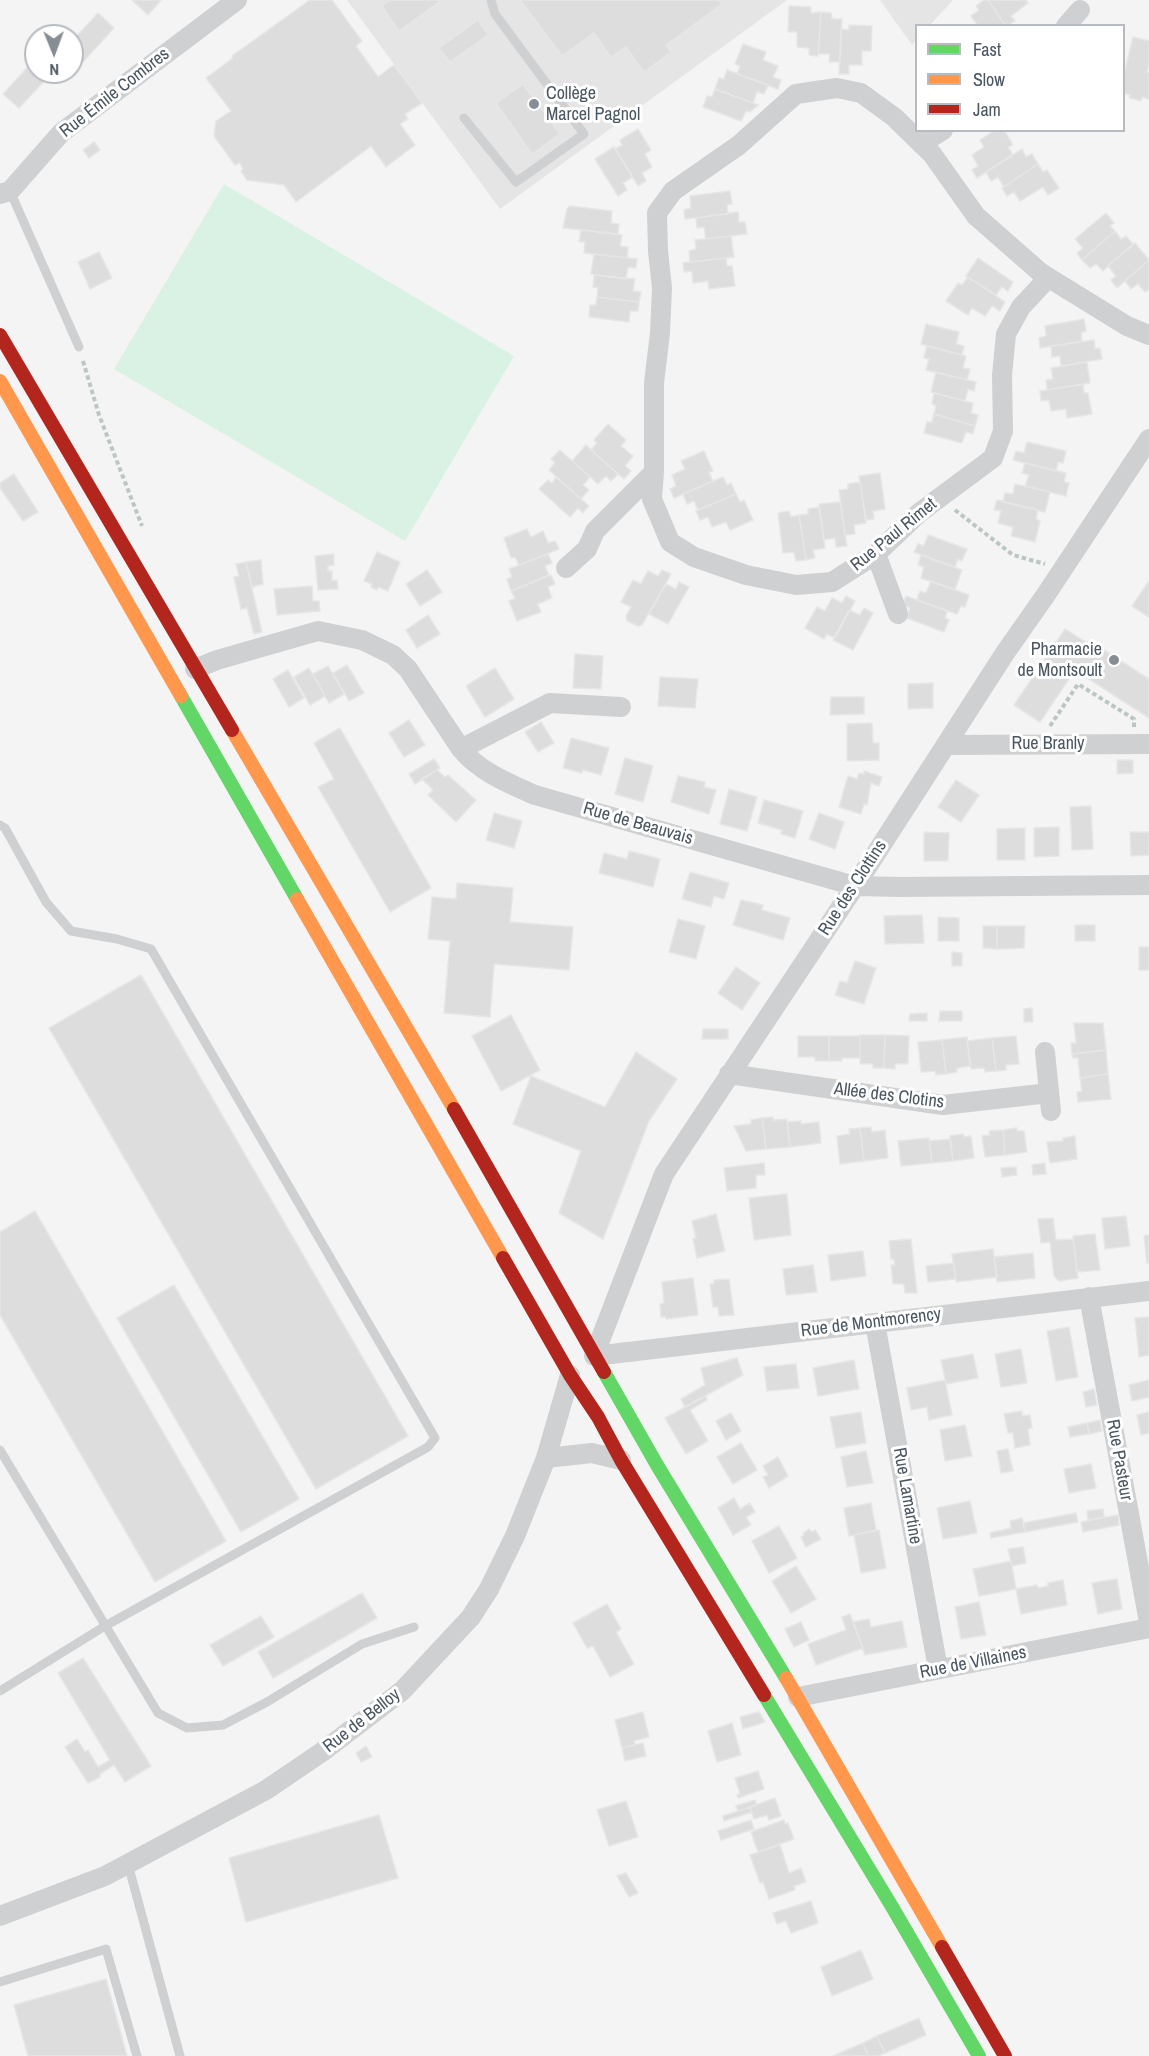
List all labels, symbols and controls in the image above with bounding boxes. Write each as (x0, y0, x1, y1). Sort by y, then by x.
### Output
north arrow (24, 24, 84, 84)
legend (915, 24, 1125, 132)
text: Fast (973, 37, 1001, 62)
street label: Rue Émile Combres (56, 44, 174, 142)
text: N (49, 59, 59, 81)
text: Slow (973, 67, 1005, 92)
place label: Collège Marcel Pagnol (546, 83, 640, 125)
marker: Collège Marcel Pagnol (527, 97, 541, 111)
text: Jam (973, 97, 1001, 122)
street label: Rue Paul Rimet (847, 494, 941, 576)
place label: Pharmacie de Montsoult (1017, 639, 1102, 682)
marker: Pharmacie de Montsoult (1107, 653, 1121, 667)
street label: Rue Branly (1011, 733, 1085, 755)
street label: Rue de Beauvais (581, 798, 695, 850)
street label: Rue des Clottins (814, 836, 892, 940)
street label: Allée des Clotins (833, 1079, 945, 1113)
street label: Rue de Montmorency (800, 1304, 942, 1342)
street label: Rue Pasteur (1101, 1418, 1137, 1502)
street label: Rue Lamartine (888, 1446, 926, 1546)
street label: Rue de Villaines (918, 1642, 1028, 1684)
street label: Rue de Belloy (319, 1684, 405, 1758)

